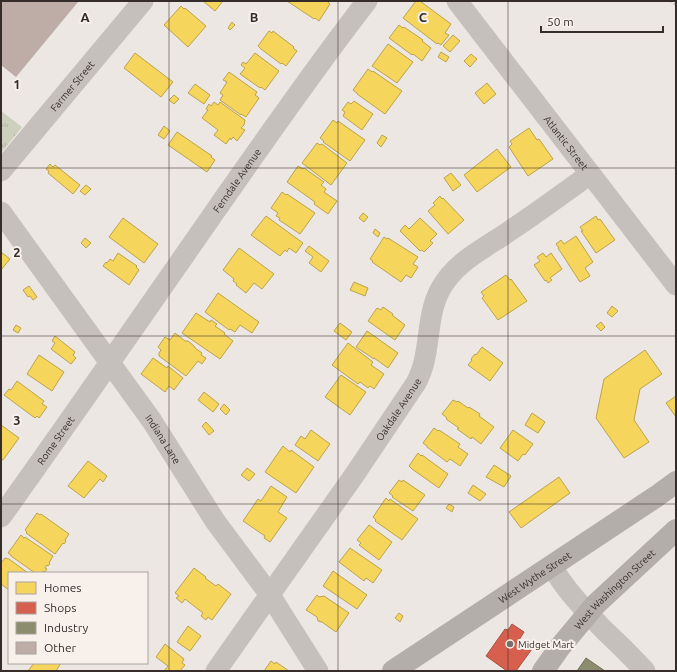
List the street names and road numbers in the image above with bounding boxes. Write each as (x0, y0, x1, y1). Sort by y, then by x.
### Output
street label: Farmer Street (48, 58, 96, 113)
street label: Atlantic Street (542, 114, 591, 172)
street label: Ferndale Avenue (211, 146, 263, 214)
street label: Oakdale Avenue (373, 376, 423, 443)
street label: Indiana Lane (143, 412, 183, 466)
street label: Rome Street (35, 414, 76, 467)
street label: West Washington Street (572, 547, 657, 631)
street label: West Wythe Street (496, 549, 573, 605)

